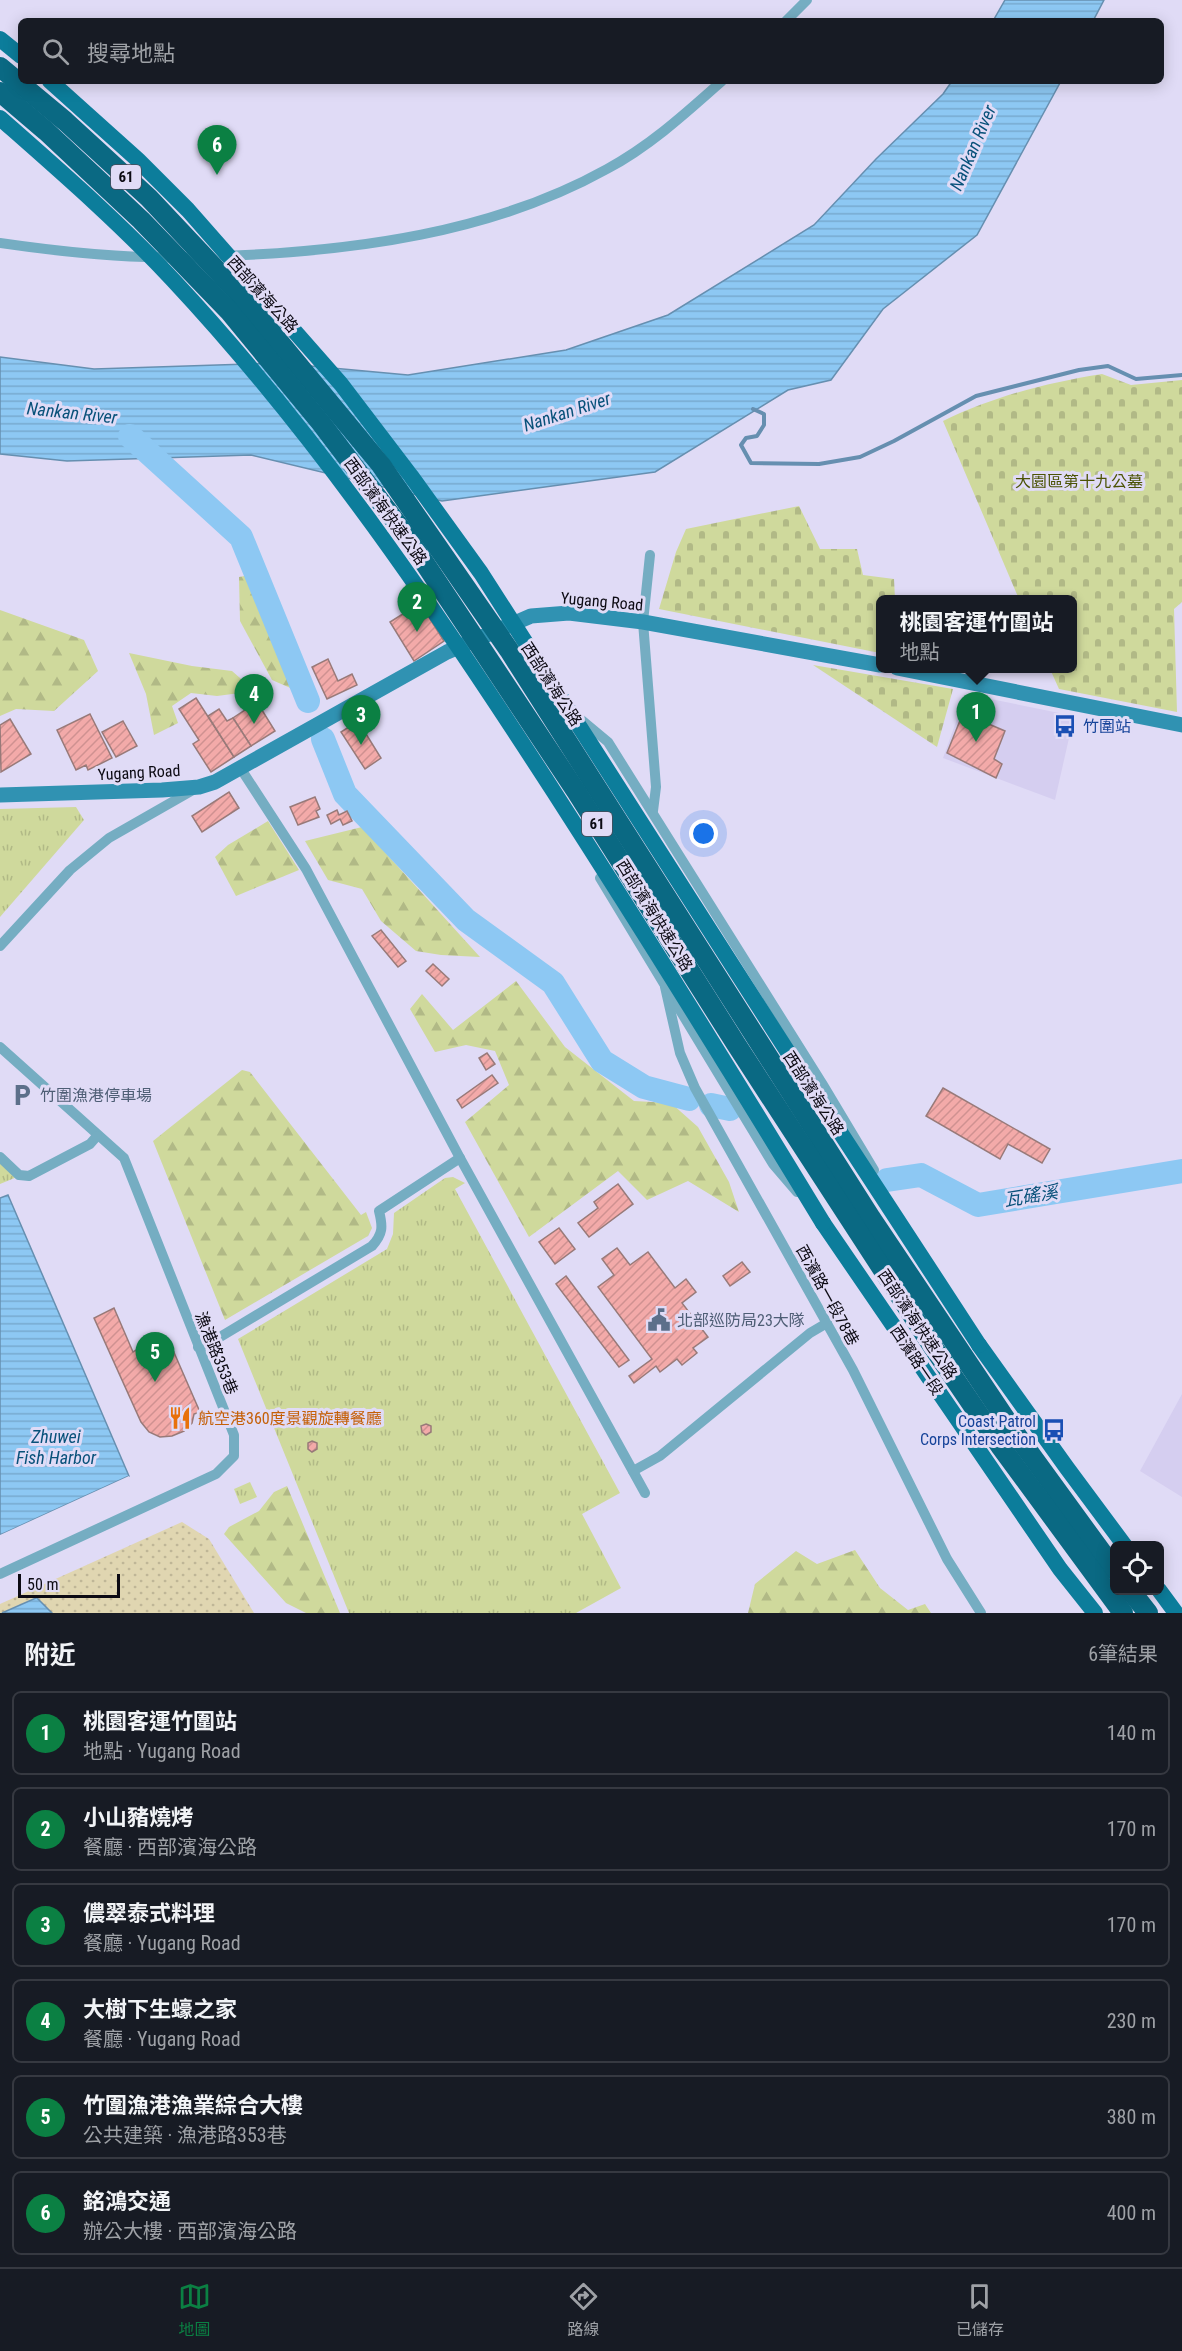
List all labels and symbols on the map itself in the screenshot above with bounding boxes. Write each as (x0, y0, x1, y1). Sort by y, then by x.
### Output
water label: Nankan River (945, 101, 1000, 194)
pin: 6 (198, 126, 236, 175)
road number: 61 (111, 165, 141, 189)
street label: 西部濱海公路 (223, 252, 302, 336)
water label: Nankan River (521, 387, 614, 436)
water label: Nankan River (26, 397, 119, 428)
street label: 西部濱海快速公路 (340, 454, 431, 569)
park label: 大園區第十九公墓 (1015, 472, 1143, 491)
pin: 2 (398, 582, 436, 632)
street label: Yugang Road (560, 588, 644, 615)
street label: 西部濱海公路 (517, 639, 586, 730)
pin: 4 (234, 674, 274, 724)
pin: 1 (956, 692, 996, 742)
pin: 3 (342, 696, 380, 745)
bus stop icon: 竹圍站 (1052, 713, 1078, 739)
place label: 竹圍站 (1083, 717, 1131, 736)
street label: Yugang Road (97, 761, 181, 784)
road number: 61 (582, 812, 612, 836)
your location (689, 819, 718, 848)
street label: 西部濱海快速公路 (613, 856, 697, 975)
street label: 西部濱海公路 (779, 1048, 848, 1139)
parking icon: 竹圍漁港停車場 (9, 1082, 35, 1108)
place label: 竹圍漁港停車場 (40, 1086, 152, 1105)
water label: 瓦磘溪 (1003, 1180, 1062, 1210)
street label: 西濱路一段78巷 (792, 1242, 863, 1349)
street label: 西部濱海快速公路 (874, 1266, 961, 1383)
public building icon: 北部巡防局23大隊 (646, 1307, 672, 1333)
street label: 漁港路353巷 (191, 1309, 242, 1397)
place label: 北部巡防局23大隊 (677, 1311, 805, 1330)
street label: 西濱路一段 (886, 1322, 947, 1399)
pin: 5 (136, 1332, 174, 1382)
restaurant icon: 航空港360度景觀旋轉餐廳 (167, 1405, 193, 1431)
place label: 航空港360度景觀旋轉餐廳 (198, 1409, 382, 1428)
place label: Coast Patrol Corps Intersection (920, 1412, 1036, 1449)
bus stop icon: Coast Patrol Corps Intersection (1041, 1417, 1067, 1443)
water label: Zhuwei Fish Harbor (16, 1426, 97, 1468)
scale bar (18, 1571, 120, 1598)

